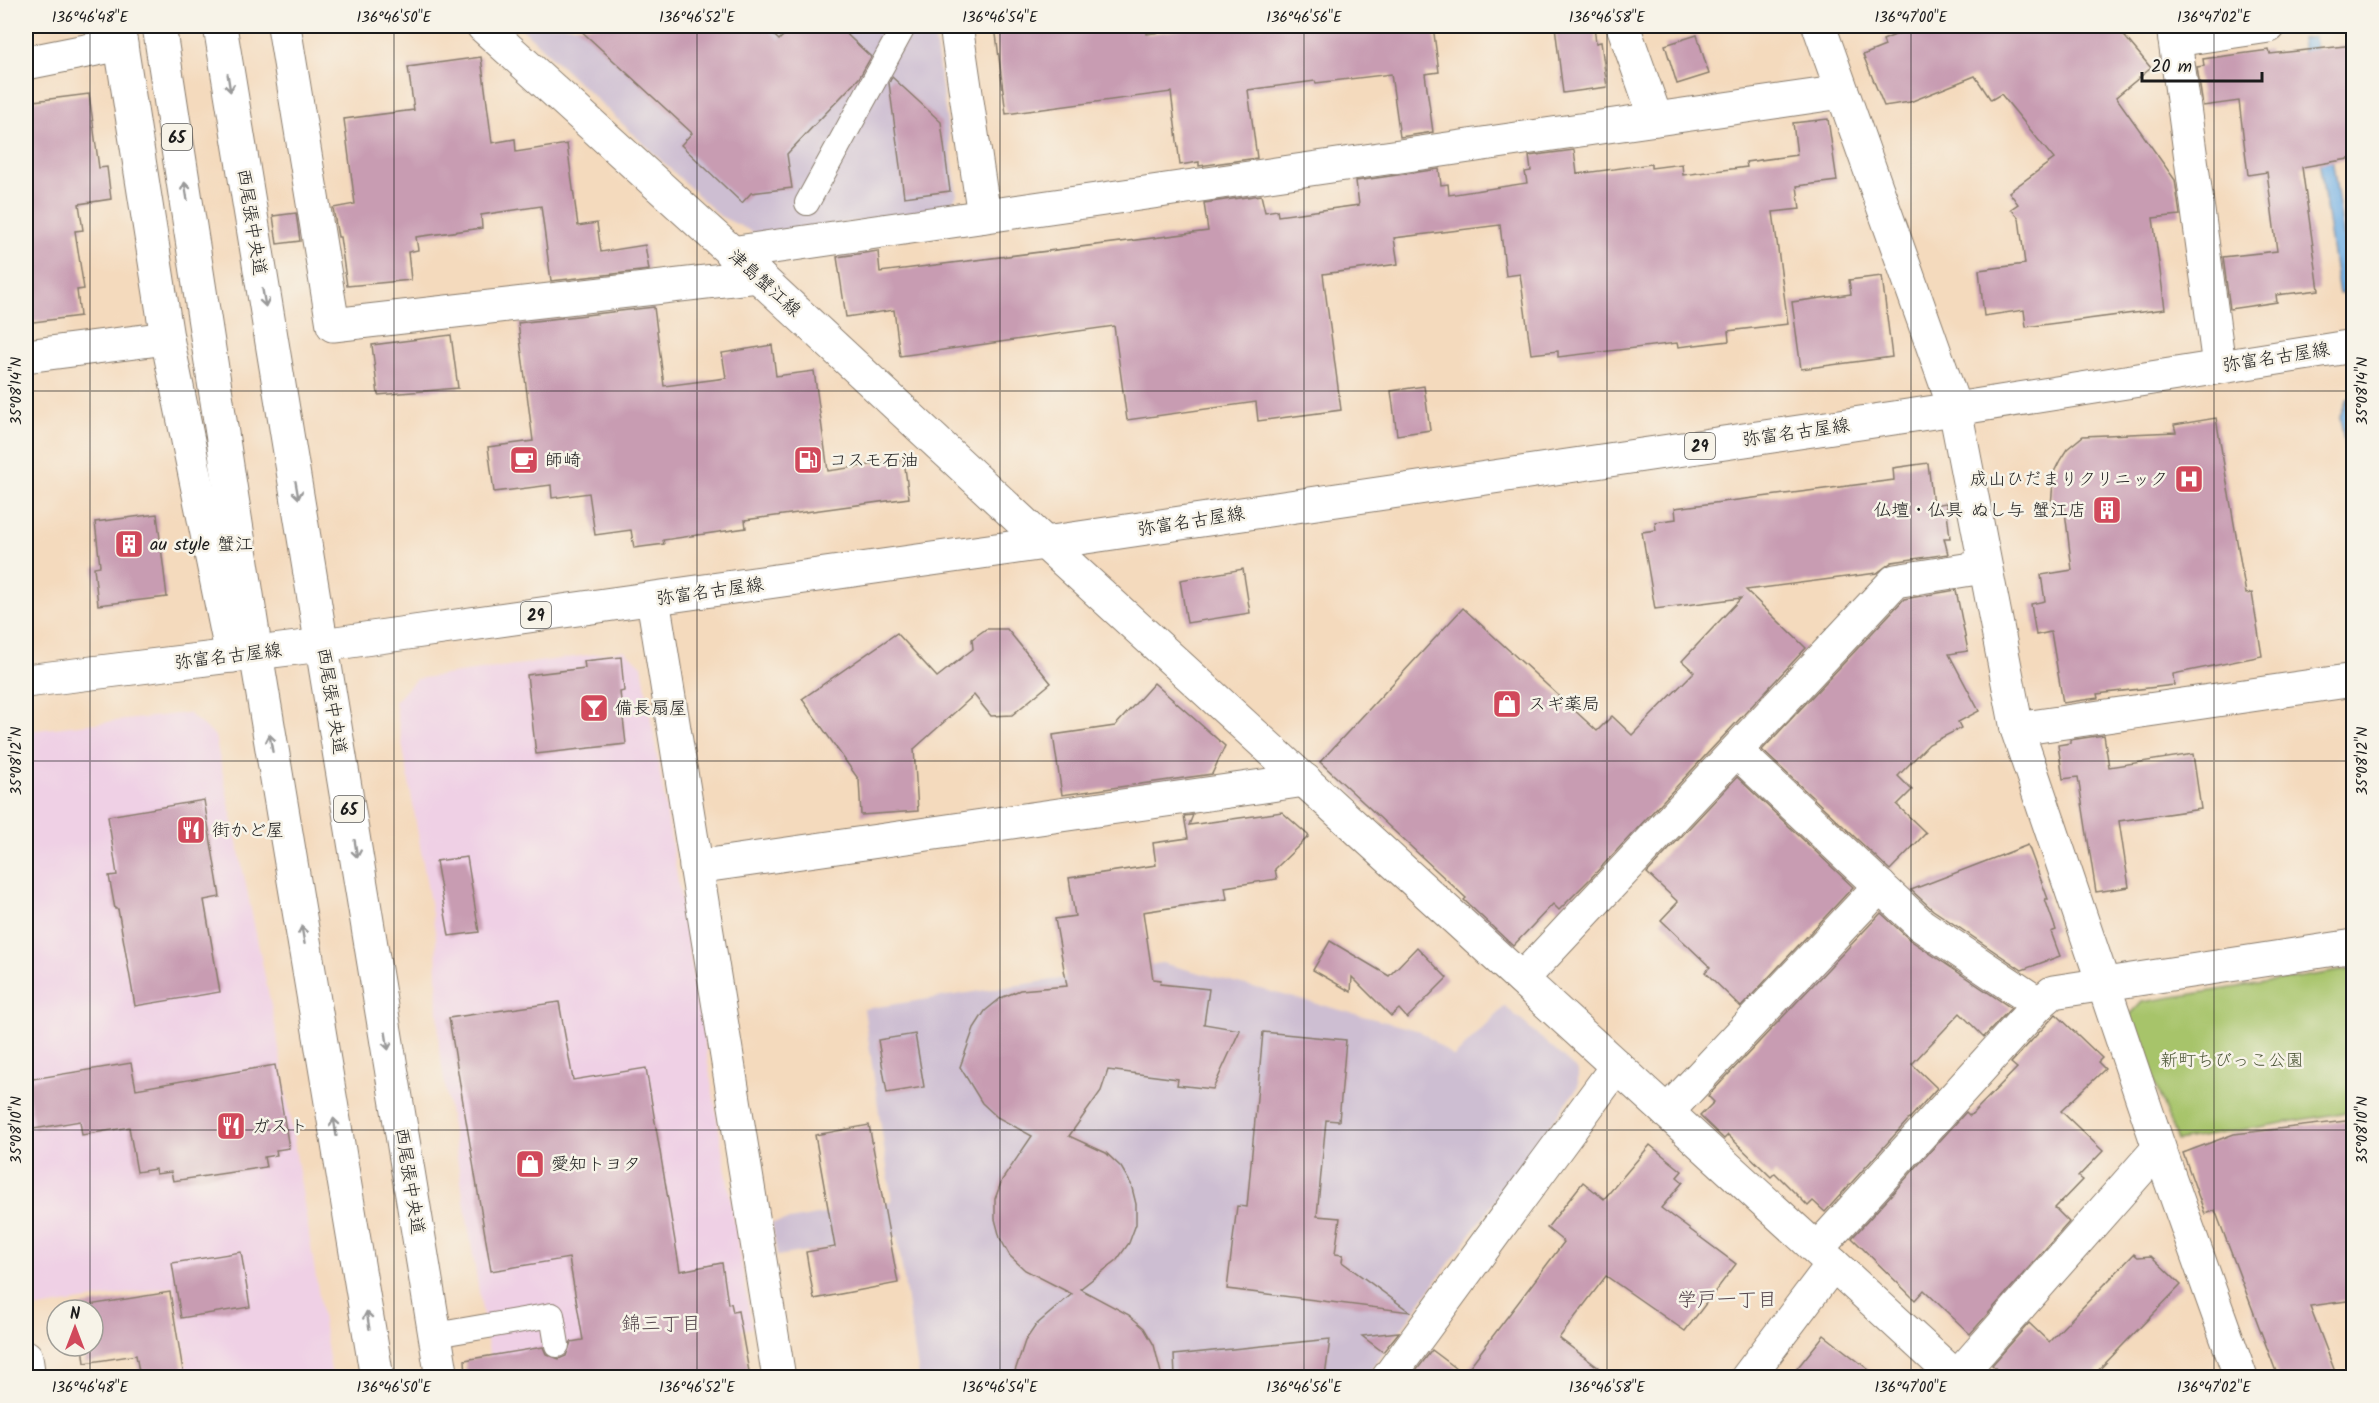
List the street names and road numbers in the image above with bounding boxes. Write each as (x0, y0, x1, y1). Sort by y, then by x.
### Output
road number: 65 (162, 124, 192, 150)
street label: 西尾張中央道 (228, 167, 273, 278)
street label: 津島蟹江線 (721, 243, 807, 325)
street label: 弥富名古屋線 (2221, 336, 2332, 381)
street label: 弥富名古屋線 (1741, 412, 1852, 455)
road number: 29 (1685, 433, 1715, 459)
street label: 弥富名古屋線 (1136, 500, 1247, 545)
street label: 弥富名古屋線 (655, 571, 766, 614)
road number: 29 (521, 602, 551, 628)
street label: 弥富名古屋線 (173, 637, 284, 678)
street label: 西尾張中央道 (308, 646, 353, 757)
road number: 65 (334, 796, 364, 822)
street label: 西尾張中央道 (386, 1126, 431, 1237)

